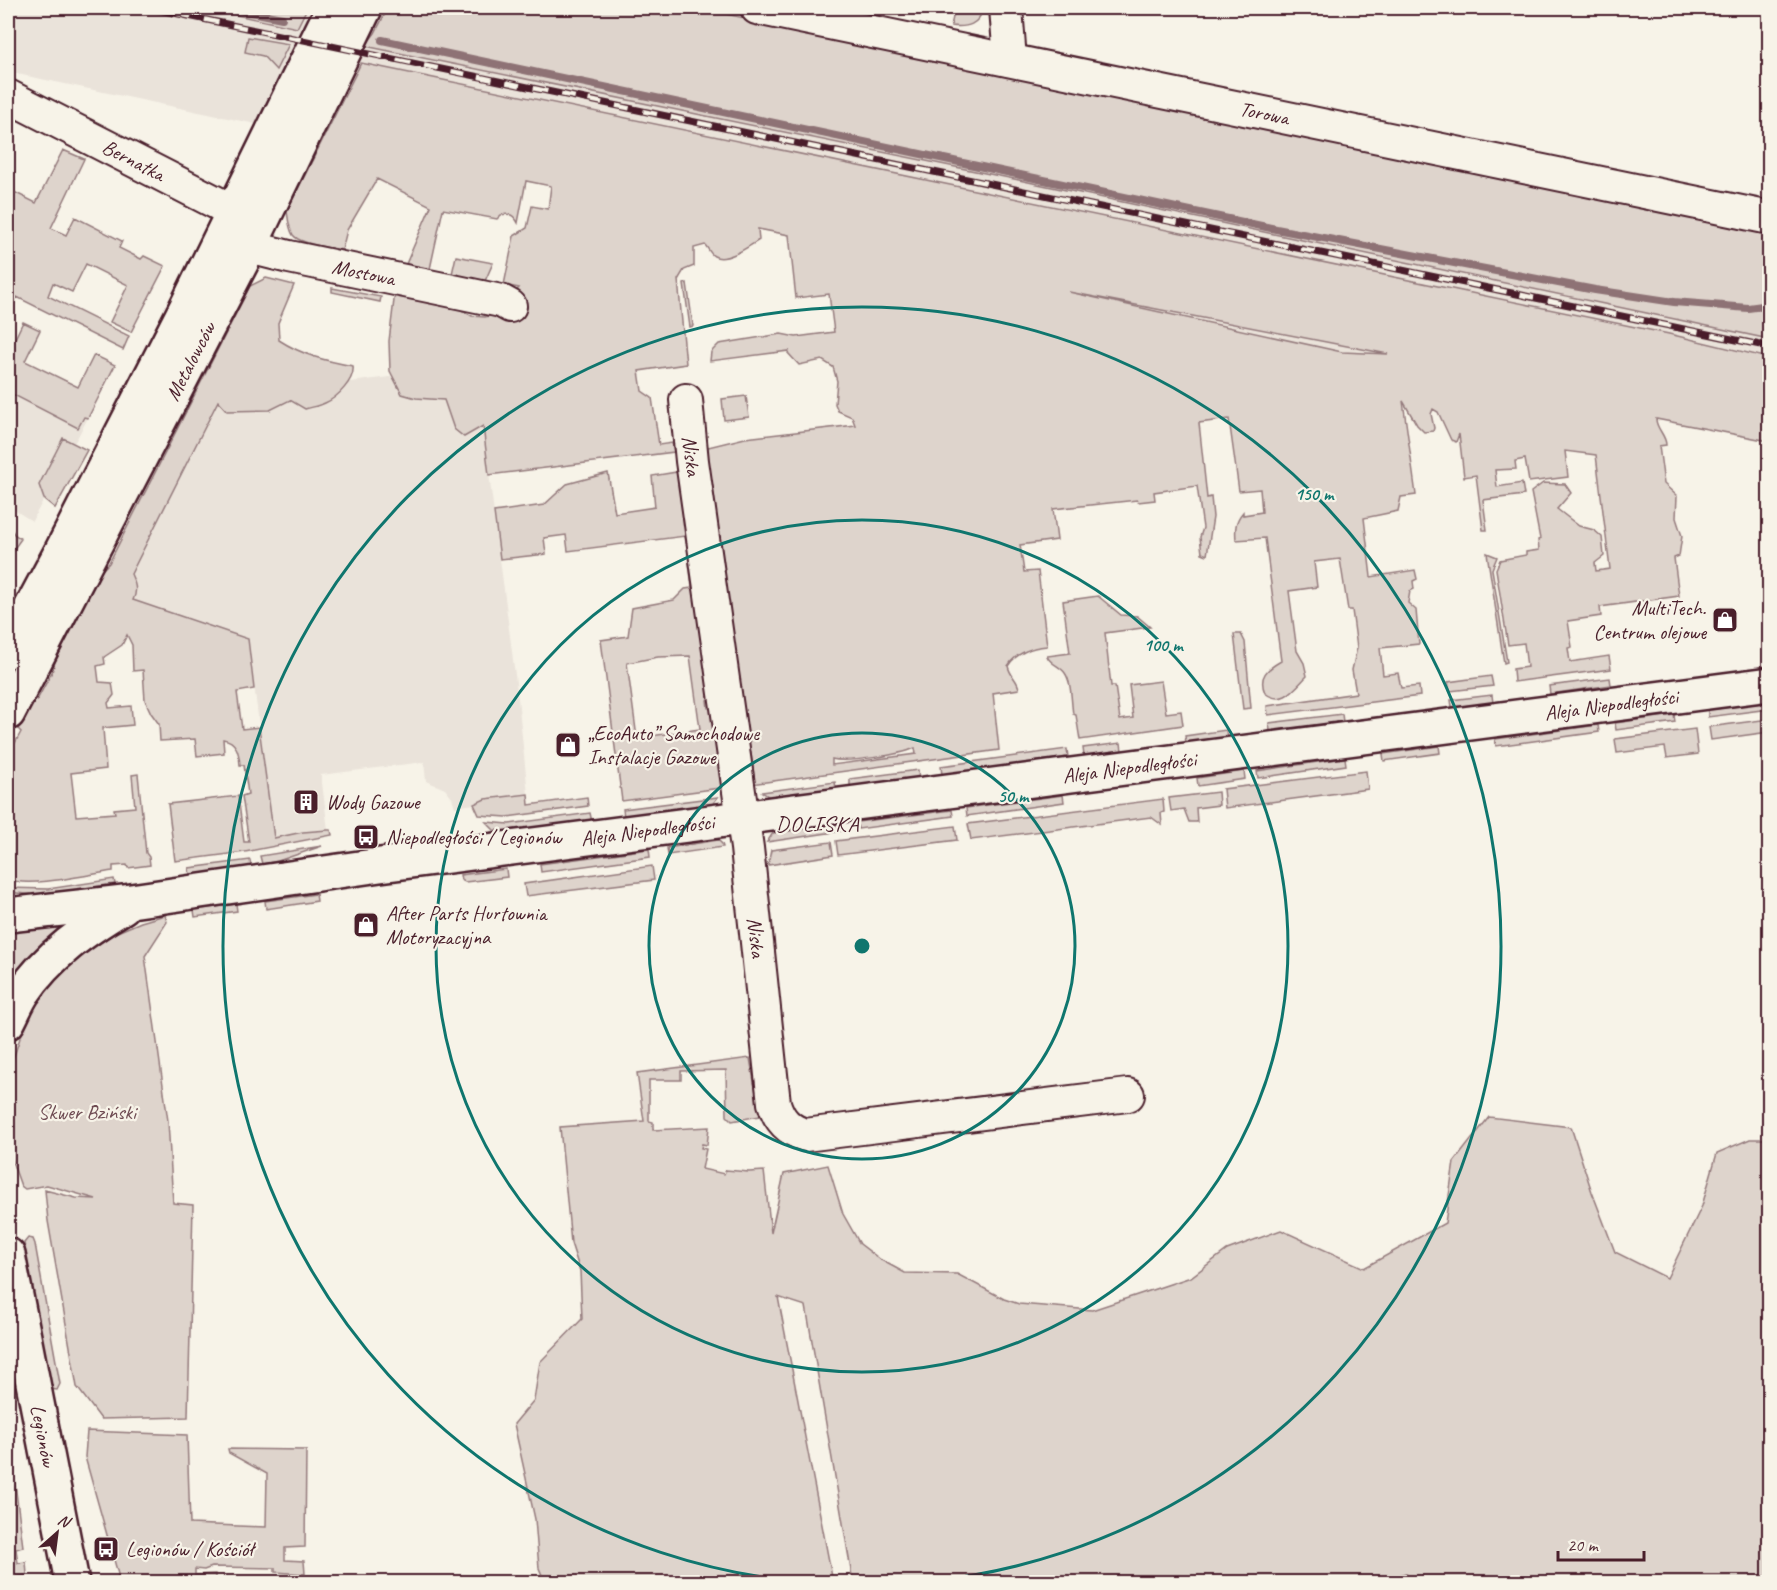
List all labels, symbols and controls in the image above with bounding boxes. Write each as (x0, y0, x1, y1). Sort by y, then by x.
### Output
street label: Torowa (1237, 95, 1293, 131)
street label: Bernatka (98, 134, 171, 188)
street label: Mostowa (330, 253, 400, 292)
street label: Metalowców (159, 316, 222, 405)
street label: Niska (677, 434, 707, 479)
text: 150 m (1295, 483, 1335, 505)
place label: MultiTech. Centrum olejowe (1594, 595, 1707, 645)
shop icon: MultiTech. Centrum olejowe (1710, 605, 1740, 635)
text: 100 m (1144, 634, 1184, 656)
street label: Aleja Niepodległości (1543, 683, 1683, 726)
place label: „EcoAuto” Samochodowe Instalacje Gazowe (588, 720, 760, 770)
shop icon: „EcoAuto” Samochodowe Instalacje Gazowe (553, 730, 583, 760)
street label: Aleja Niepodległości (1061, 745, 1201, 789)
text: 50 m (998, 785, 1030, 807)
building icon: Wody Gazowe (291, 787, 321, 817)
place label: Wody Gazowe (326, 789, 422, 815)
street label: Aleja Niepodległości (579, 808, 719, 852)
district label: DOLISKA (776, 810, 860, 838)
bus stop icon: Niepodległości / Legionów (351, 822, 381, 852)
place label: Niepodległości / Legionów (386, 824, 563, 850)
place label: After Parts Hurtownia Motoryzacyjna (386, 900, 549, 950)
shop icon: After Parts Hurtownia Motoryzacyjna (351, 910, 381, 940)
street label: Niska (741, 916, 772, 960)
centre of rings (852, 936, 872, 956)
park label: Skwer Bziński (38, 1099, 139, 1125)
street label: Legionów (25, 1402, 62, 1471)
north arrow (27, 1503, 87, 1563)
text: N (55, 1509, 75, 1533)
scale bar (1558, 1524, 1644, 1562)
bus stop icon: Legionów / Kościół (91, 1534, 121, 1564)
text: 20 m (1567, 1534, 1600, 1556)
place label: Legionów / Kościół (126, 1536, 257, 1562)

